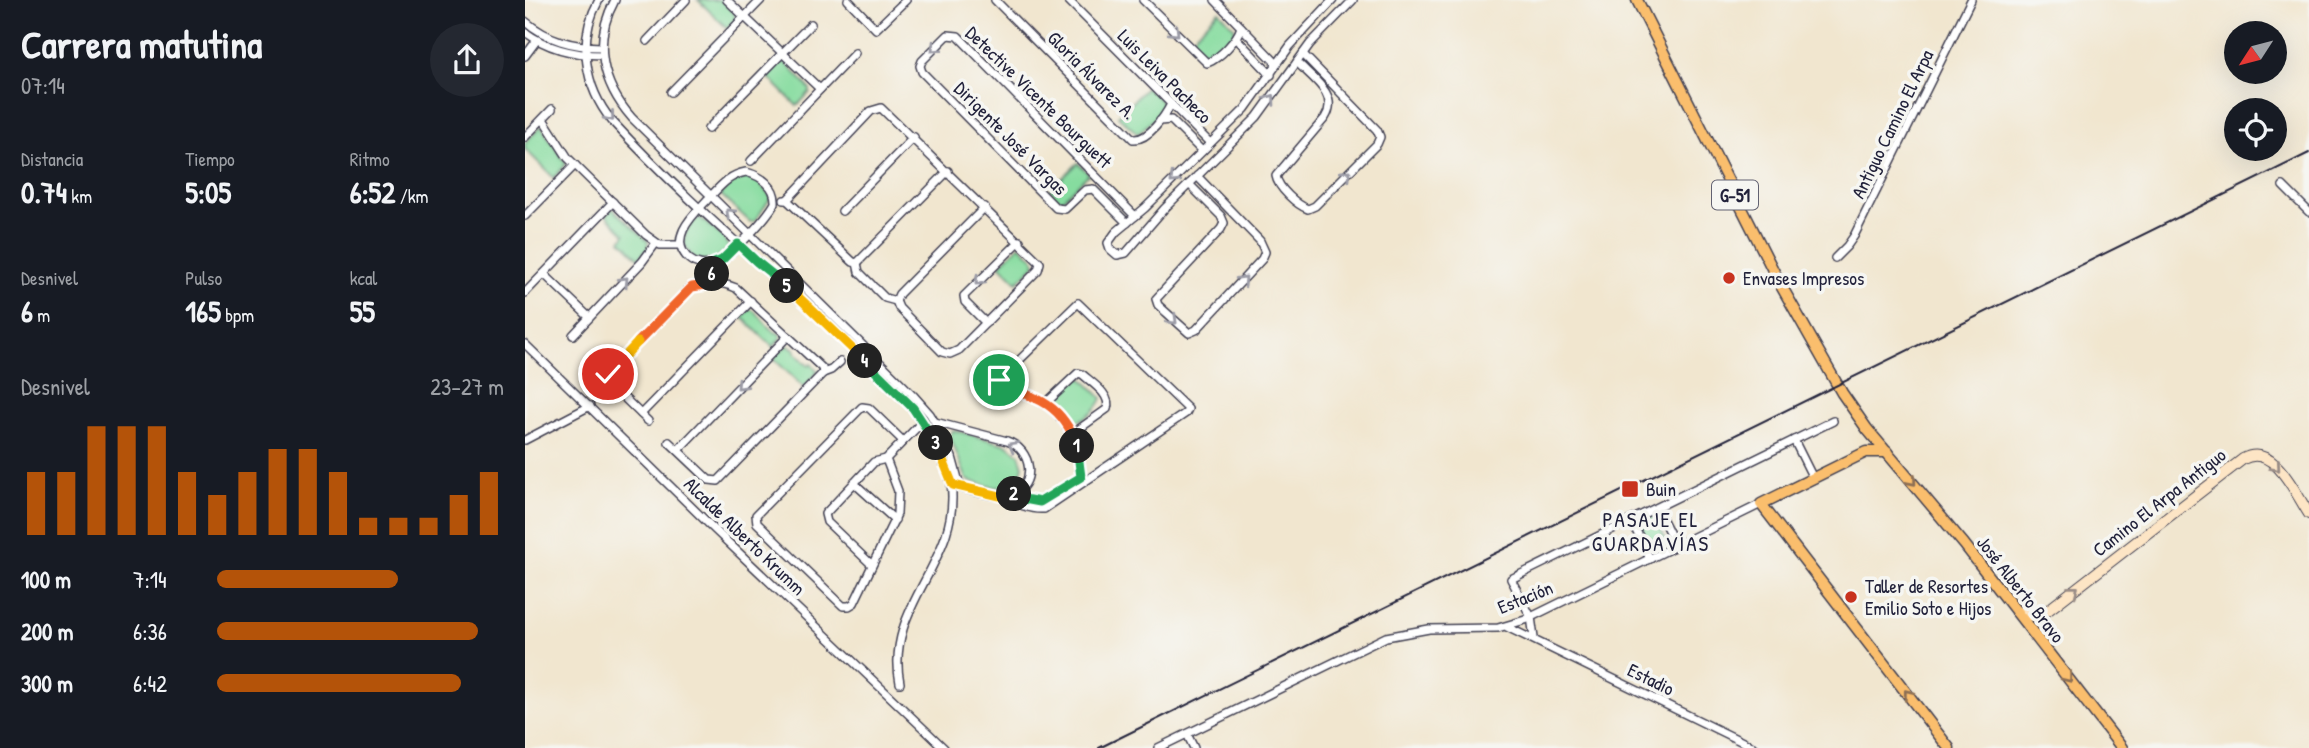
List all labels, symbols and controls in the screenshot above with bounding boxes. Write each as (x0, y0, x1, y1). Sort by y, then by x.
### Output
text: Carrera matutina (21, 18, 262, 70)
street label: Detective Vicente Bourguett (960, 20, 1118, 174)
north arrow (2224, 21, 2287, 84)
map controls (2224, 21, 2287, 161)
button: share (430, 23, 504, 97)
street label: Luis Leiva Pacheco (1112, 23, 1218, 129)
one-way arrow (1167, 24, 1180, 37)
street label: Gloria Álvarez A. (1042, 25, 1142, 125)
one-way arrow (930, 40, 943, 53)
street label: Antiguo Camino El Arpa (1845, 45, 1940, 203)
text: 07:14 (21, 70, 65, 101)
street label: Dirigente José Vargas (949, 76, 1073, 200)
one-way arrow (1263, 95, 1275, 107)
button: locate (2224, 98, 2287, 161)
one-way arrow (601, 110, 614, 122)
text: Distancia (21, 146, 83, 172)
text: Tiempo (185, 146, 235, 172)
text: Ritmo (350, 146, 390, 172)
one-way arrow (1170, 170, 1183, 183)
one-way arrow (1339, 170, 1351, 182)
text: 0.74 (21, 172, 67, 212)
text: 5:05 (185, 172, 231, 212)
text: 6:52 (350, 172, 395, 212)
road number: G-51 (1712, 180, 1758, 210)
text: km (67, 183, 92, 209)
text: /km (395, 183, 429, 209)
one-way arrow (725, 208, 738, 221)
pin: 6 (695, 256, 729, 292)
text: 6 (708, 260, 715, 286)
text: Desnivel (21, 265, 78, 291)
text: Pulso (185, 265, 222, 291)
text: kcal (350, 265, 377, 291)
place label: Envases Impresos (1743, 265, 1864, 291)
pin: 5 (769, 268, 805, 304)
marker: Envases Impresos (1721, 270, 1737, 286)
text: 5 (782, 272, 791, 298)
one-way arrow (975, 273, 988, 286)
one-way arrow (1235, 275, 1247, 288)
one-way arrow (615, 276, 628, 289)
text: 6 (21, 291, 33, 331)
text: 165 (185, 291, 221, 331)
text: 55 (350, 291, 375, 331)
text: m (33, 302, 50, 328)
text: bpm (221, 302, 254, 328)
one-way arrow (1165, 311, 1178, 324)
pin (578, 344, 638, 404)
pin: 4 (847, 344, 883, 378)
text: 4 (861, 347, 868, 373)
pin (969, 350, 1029, 410)
icon: check (589, 355, 627, 393)
icon: arrive (980, 361, 1018, 399)
text: Desnivel (21, 371, 90, 402)
text: 23–27 m (430, 371, 504, 402)
one-way arrow (736, 377, 749, 390)
pin: 3 (919, 426, 953, 460)
pin: 1 (1059, 428, 1095, 464)
text: 3 (931, 429, 940, 455)
text: 1 (1073, 432, 1080, 458)
one-way arrow (1008, 441, 1021, 454)
street label: Camino El Arpa Antiguo (2087, 442, 2231, 562)
one-way arrow (2267, 459, 2280, 472)
street label: Alcalde Alberto Krumm (678, 471, 812, 601)
one-way arrow (1904, 472, 1916, 485)
pin: 2 (997, 476, 1031, 512)
place label: Buin (1646, 476, 1676, 502)
marker: Buin (1620, 479, 1640, 499)
text: 2 (1009, 480, 1018, 506)
district label: PASAJE EL GUARDAVÍAS (1592, 505, 1710, 558)
street label: José Alberto Bravo (1971, 530, 2071, 648)
text: 100 m (21, 564, 71, 595)
text: 7:14 (133, 564, 167, 595)
place label: Taller de Resortes Emilio Soto e Hijos (1865, 573, 1991, 621)
street label: Estación (1493, 574, 1557, 620)
one-way arrow (2067, 586, 2079, 599)
marker: Taller de Resortes Emilio Soto e Hijos (1843, 589, 1859, 605)
text: 200 m (21, 616, 73, 647)
text: 6:36 (133, 616, 167, 647)
street label: Estadio (1623, 657, 1679, 702)
text: 300 m (21, 668, 73, 699)
text: 6:42 (133, 668, 167, 699)
one-way arrow (2059, 670, 2072, 683)
one-way arrow (1903, 689, 1916, 701)

